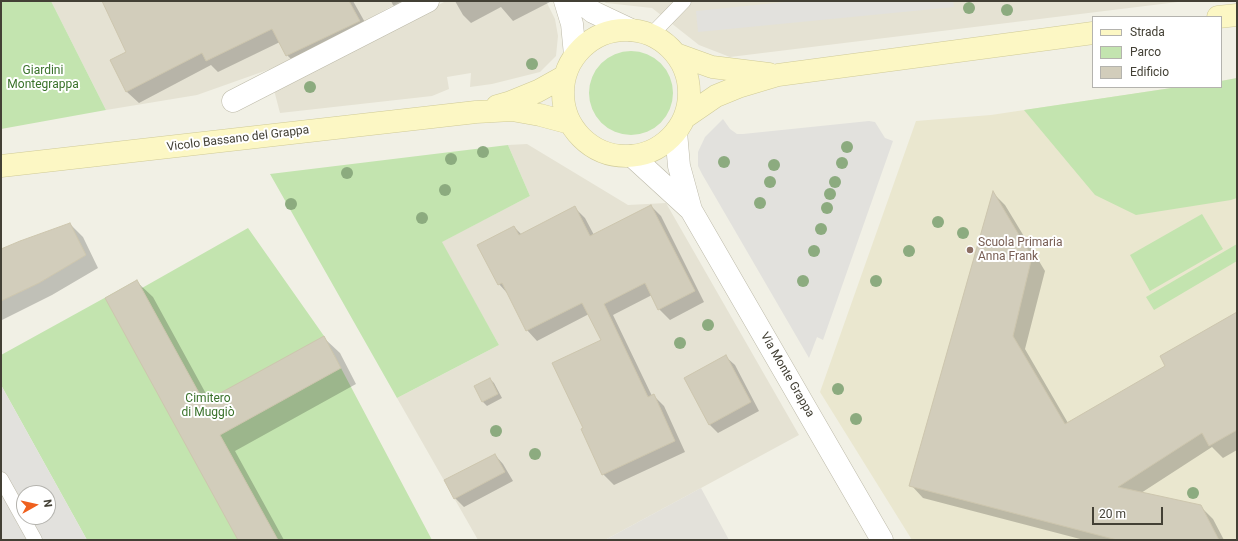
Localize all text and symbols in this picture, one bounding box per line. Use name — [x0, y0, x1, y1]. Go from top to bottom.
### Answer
legend — [1092, 16, 1222, 88]
text: Strada — [1130, 25, 1165, 39]
text: Parco — [1130, 45, 1161, 59]
park label: Giardini Montegrappa — [7, 64, 79, 92]
text: Edificio — [1130, 65, 1169, 79]
street label: Vicolo Bassano del Grappa — [166, 123, 310, 155]
place label: Scuola Primaria Anna Frank — [978, 236, 1062, 264]
marker: Scuola Primaria Anna Frank — [965, 245, 975, 255]
street label: Via Monte Grappa — [757, 330, 817, 420]
park label: Cimitero di Muggiò — [182, 392, 234, 420]
north arrow — [16, 485, 56, 525]
text: N — [40, 499, 54, 508]
scale bar — [1094, 499, 1165, 525]
text: 20 m — [1099, 507, 1126, 521]

